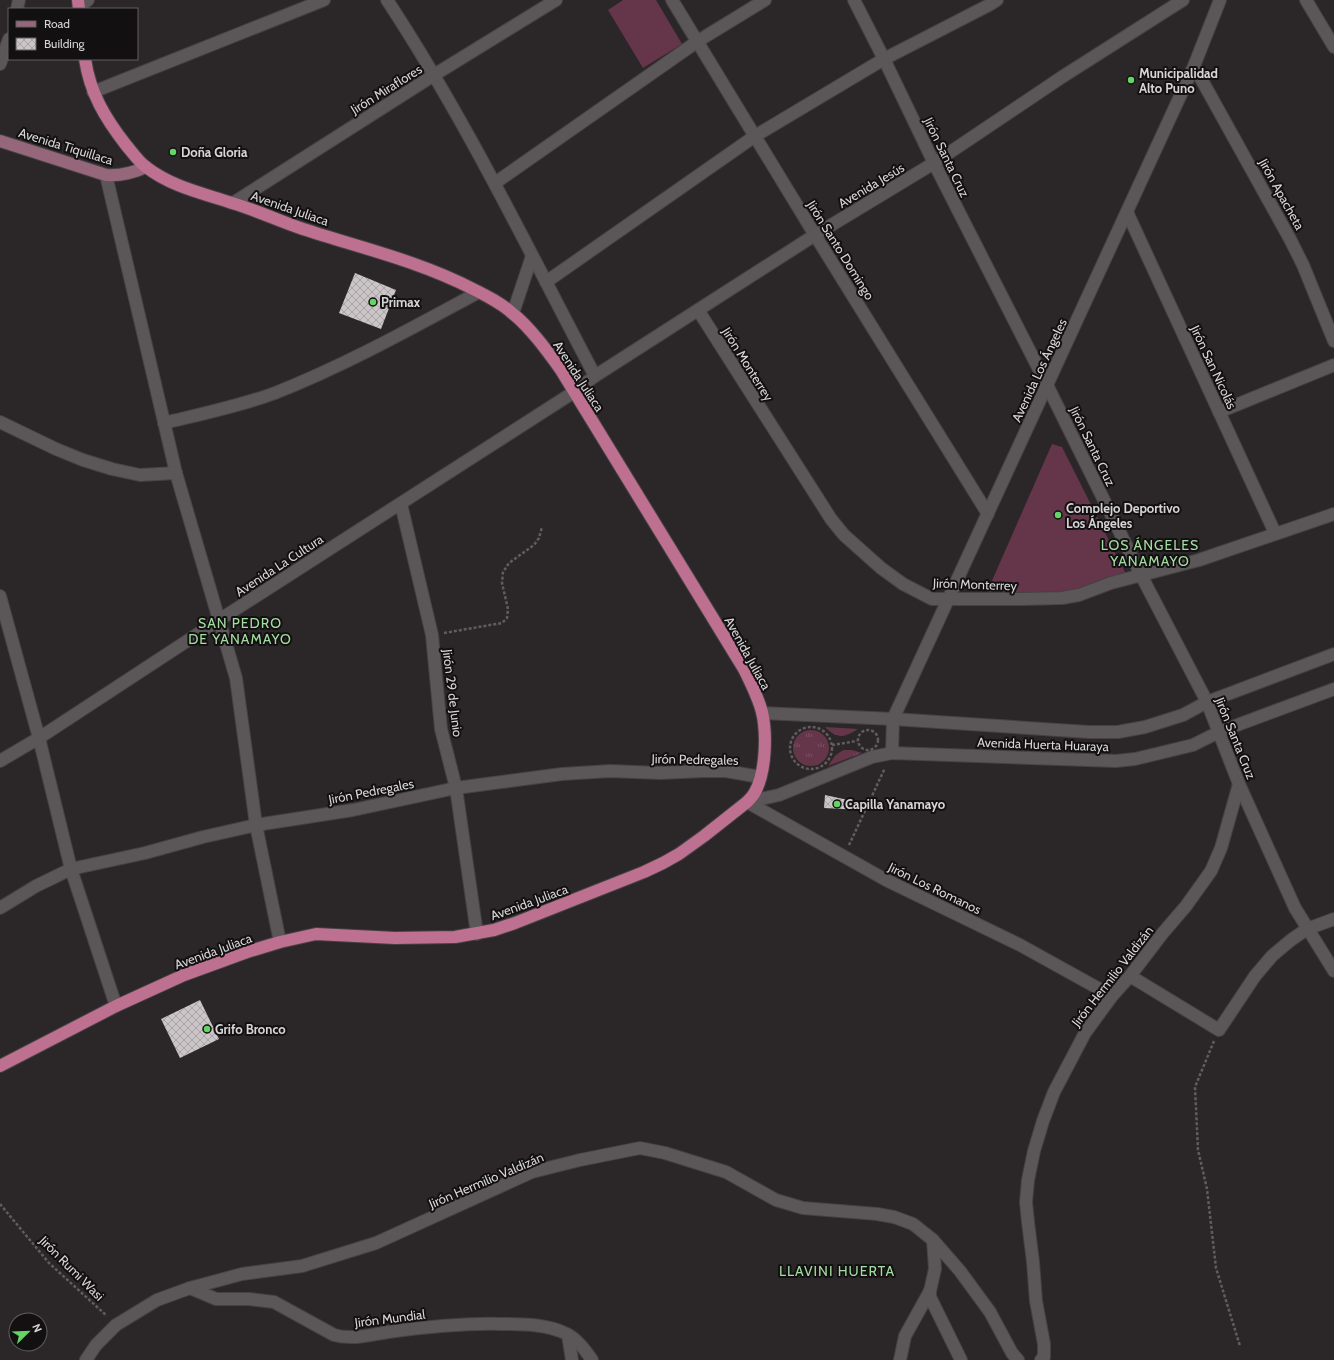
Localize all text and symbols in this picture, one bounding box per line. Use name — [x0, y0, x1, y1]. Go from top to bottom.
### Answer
legend — [8, 8, 138, 60]
text: Road — [44, 16, 70, 31]
text: Building — [44, 36, 86, 51]
street label: Jirón Miraflores — [347, 60, 425, 118]
place label: Municipalidad Alto Puno — [1139, 65, 1218, 96]
marker: Municipalidad Alto Puno — [1126, 75, 1136, 85]
street label: Jirón Santa Cruz — [920, 114, 973, 199]
street label: Avenida Tiquillaca — [17, 124, 116, 168]
place label: Doña Gloria — [181, 144, 248, 160]
marker: Doña Gloria — [168, 147, 178, 157]
street label: Jirón Apacheta — [1255, 155, 1309, 233]
street label: Avenida Jesús — [835, 159, 907, 211]
street label: Avenida Juliaca — [249, 187, 332, 229]
street label: Jirón Santo Domingo — [803, 196, 878, 303]
place label: Primax — [381, 294, 421, 310]
marker: Primax — [368, 297, 378, 307]
street label: Avenida Los Ángeles — [1007, 315, 1070, 424]
street label: Jirón San Nicolás — [1187, 322, 1241, 412]
street label: Jirón Monterrey — [718, 323, 777, 404]
street label: Avenida Juliaca — [550, 338, 608, 415]
street label: Jirón Santa Cruz — [1066, 403, 1119, 488]
place label: Complejo Deportivo Los Ángeles — [1066, 500, 1180, 531]
marker: Complejo Deportivo Los Ángeles — [1053, 510, 1063, 520]
street label: Avenida La Cultura — [232, 530, 327, 599]
district label: LOS ÁNGELES YANAMAYO — [1101, 536, 1199, 570]
street label: Jirón Monterrey — [932, 575, 1018, 593]
district label: SAN PEDRO DE YANAMAYO — [188, 614, 292, 648]
street label: Avenida Juliaca — [721, 614, 775, 693]
street label: Jirón 29 de Junio — [440, 647, 466, 738]
street label: Jirón Santa Cruz — [1212, 694, 1260, 781]
street label: Avenida Huerta Huaraya — [977, 734, 1110, 754]
street label: Jirón Pedregales — [650, 750, 739, 768]
street label: Jirón Pedregales — [326, 775, 416, 807]
place label: Capilla Yanamayo — [845, 796, 946, 812]
marker: Capilla Yanamayo — [832, 799, 842, 809]
street label: Jirón Los Romanos — [885, 858, 985, 918]
street label: Avenida Juliaca — [488, 880, 571, 923]
street label: Jirón Hermilio Valdizán — [1067, 922, 1156, 1030]
street label: Avenida Juliaca — [172, 929, 255, 972]
place label: Grifo Bronco — [215, 1021, 286, 1037]
marker: Grifo Bronco — [202, 1024, 212, 1034]
street label: Jirón Hermilio Valdizán — [425, 1149, 546, 1212]
street label: Jirón Rumi Wasi — [36, 1232, 108, 1304]
district label: LLAVINI HUERTA — [779, 1262, 895, 1280]
street label: Jirón Mundial — [353, 1306, 426, 1330]
north arrow — [8, 1312, 48, 1352]
text: N — [29, 1322, 45, 1334]

